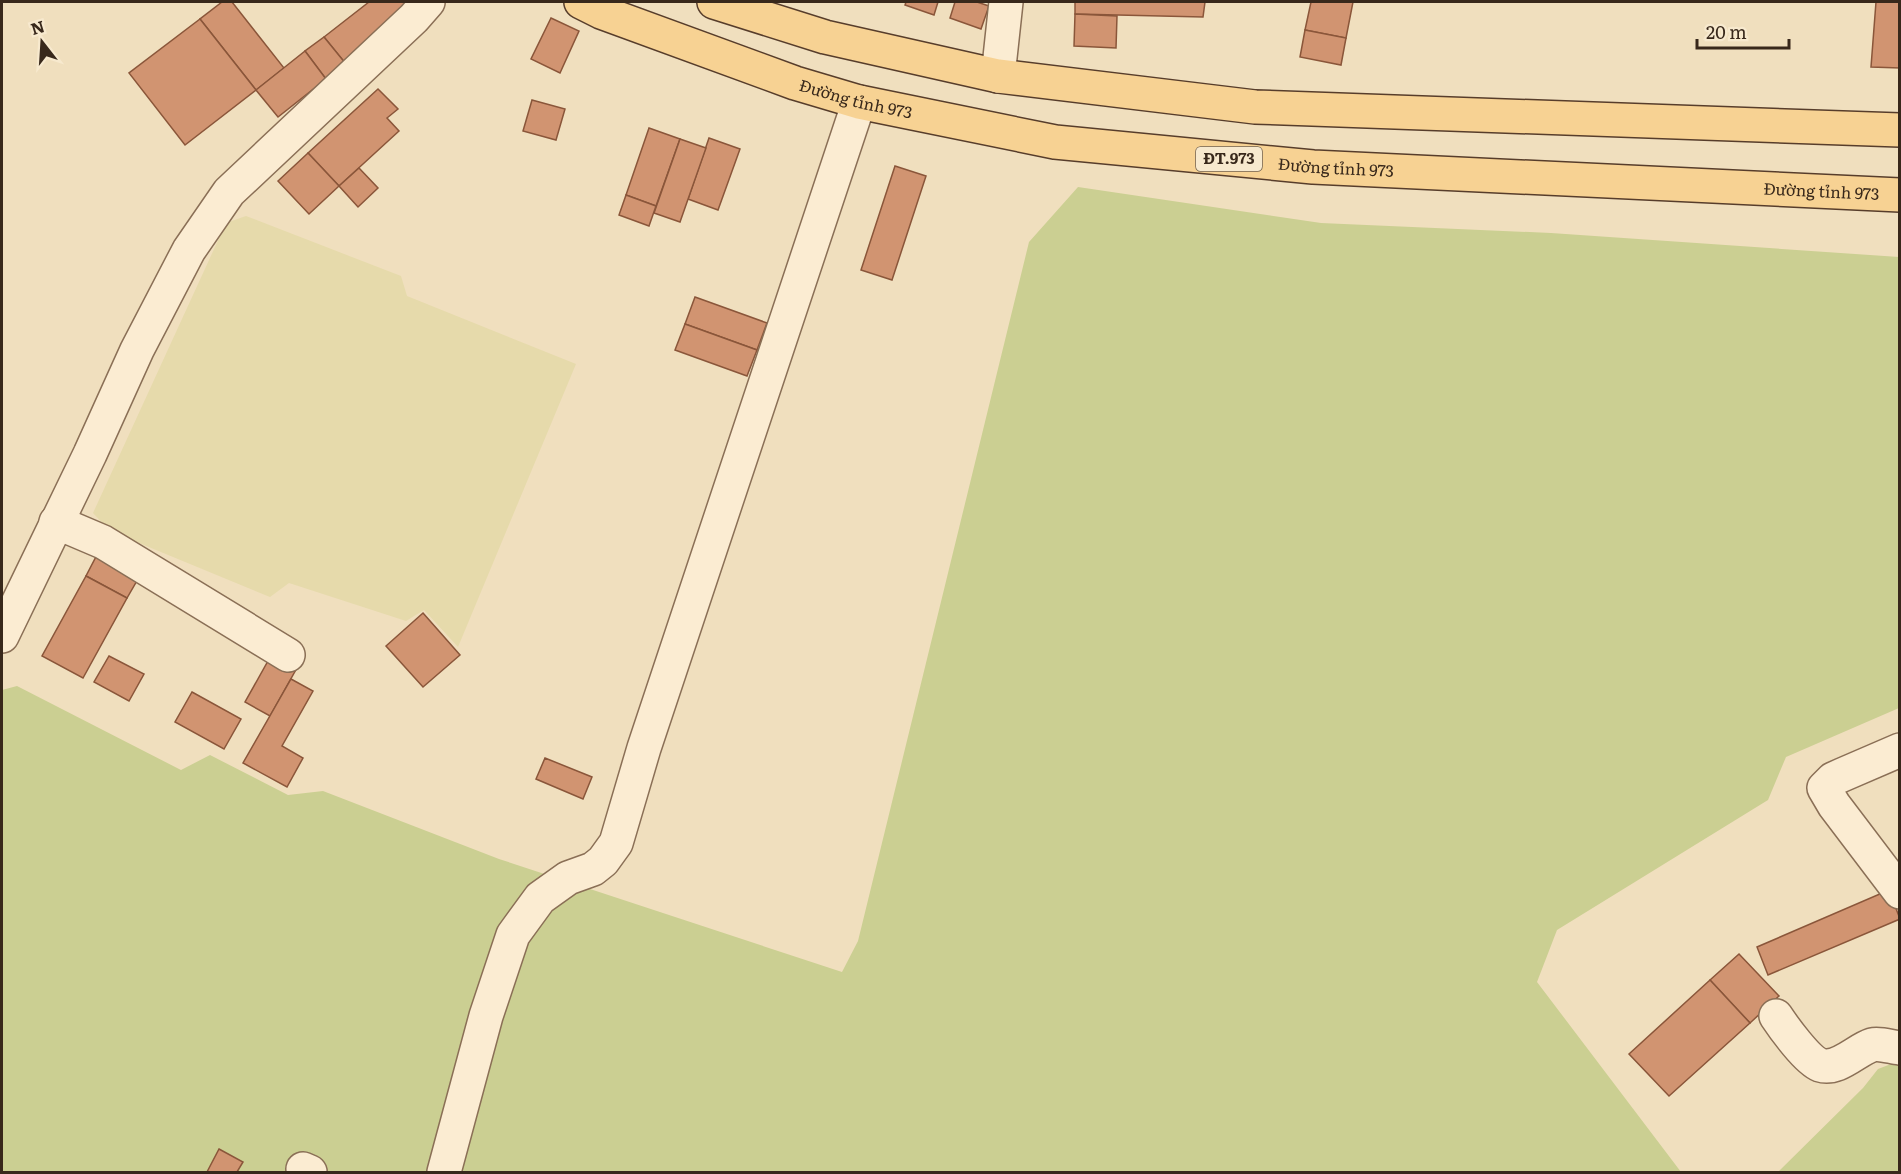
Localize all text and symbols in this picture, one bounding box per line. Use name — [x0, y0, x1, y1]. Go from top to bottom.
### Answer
north arrow — [12, 12, 72, 72]
scale bar — [1697, 12, 1788, 50]
text: N — [27, 13, 47, 40]
text: 20 m — [1706, 18, 1747, 45]
street label: Đường tỉnh 973 — [797, 72, 915, 124]
road number: ĐT.973 — [1196, 147, 1262, 171]
street label: Đường tỉnh 973 — [1277, 151, 1395, 182]
street label: Đường tỉnh 973 — [1763, 176, 1880, 205]

